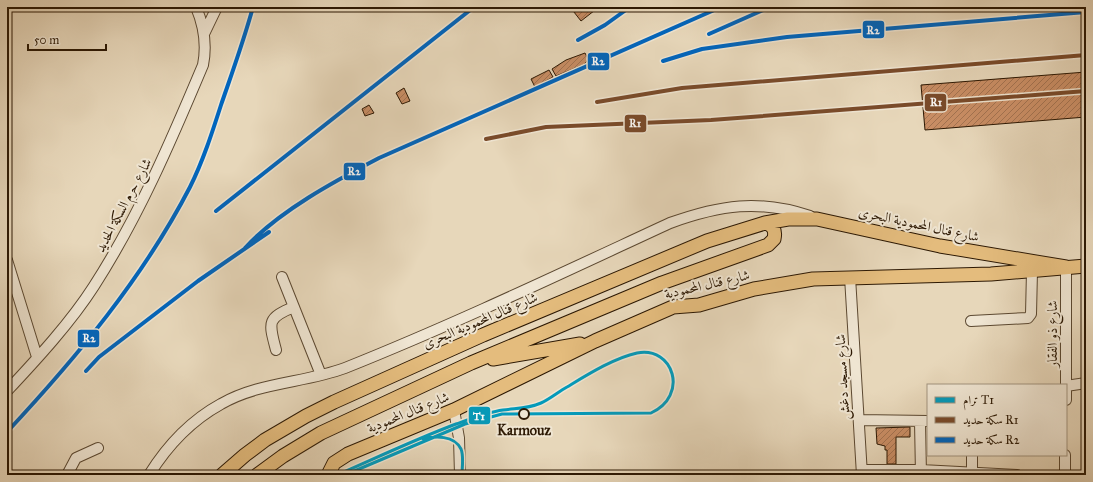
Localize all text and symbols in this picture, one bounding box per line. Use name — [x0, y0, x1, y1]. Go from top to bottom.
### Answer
line badge: R2 — [862, 20, 885, 39]
text: R2 — [866, 24, 880, 37]
scale bar — [28, 26, 106, 52]
text: 50 m — [34, 33, 59, 47]
line badge: R2 — [587, 52, 610, 71]
text: R2 — [591, 55, 605, 68]
line badge: R1 — [924, 93, 947, 112]
text: R1 — [930, 96, 943, 109]
line badge: R1 — [624, 114, 647, 133]
text: R1 — [629, 117, 642, 130]
street label: شارع حرم السكة الحديد — [91, 155, 159, 257]
line badge: R2 — [343, 162, 366, 181]
text: R2 — [347, 165, 361, 178]
street label: شارع قنال المحمودية البحرى — [856, 203, 981, 249]
street label: شارع قنال المحمودية — [663, 266, 752, 305]
street label: شارع قنال المحمودية البحرى — [420, 289, 541, 355]
street label: شارع ذو الفقار — [1044, 300, 1064, 370]
line badge: R2 — [77, 329, 100, 348]
text: R2 — [82, 332, 96, 345]
street label: شارع مسجد دغش — [832, 333, 856, 420]
legend — [927, 384, 1067, 456]
street label: شارع قنال المحمودية — [365, 388, 453, 439]
text: ترام T1 — [963, 393, 994, 411]
line badge: T1 — [468, 406, 491, 425]
marker: Karmouz — [518, 408, 530, 420]
text: T1 — [472, 410, 486, 423]
text: سكة حديد R1 — [963, 413, 1019, 427]
place label: Karmouz — [497, 422, 551, 439]
text: سكة حديد R2 — [963, 433, 1020, 447]

